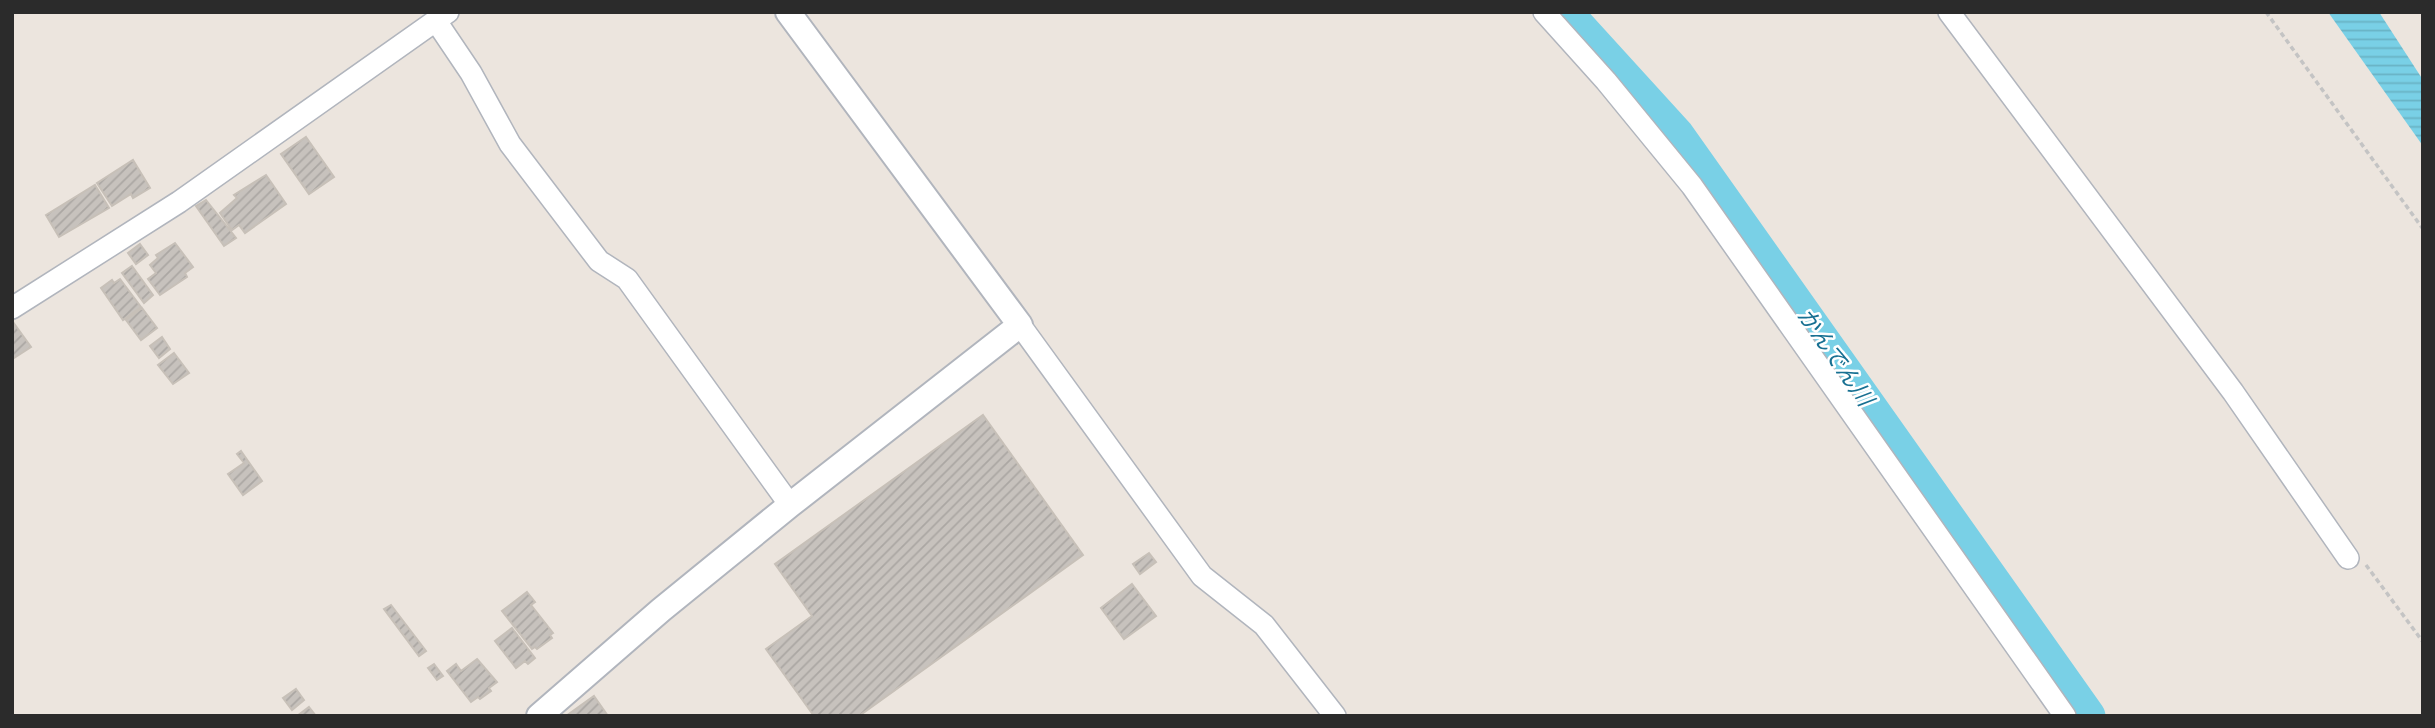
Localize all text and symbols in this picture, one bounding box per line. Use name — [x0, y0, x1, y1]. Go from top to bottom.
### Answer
water label: かんでん川 — [1790, 301, 1882, 415]

